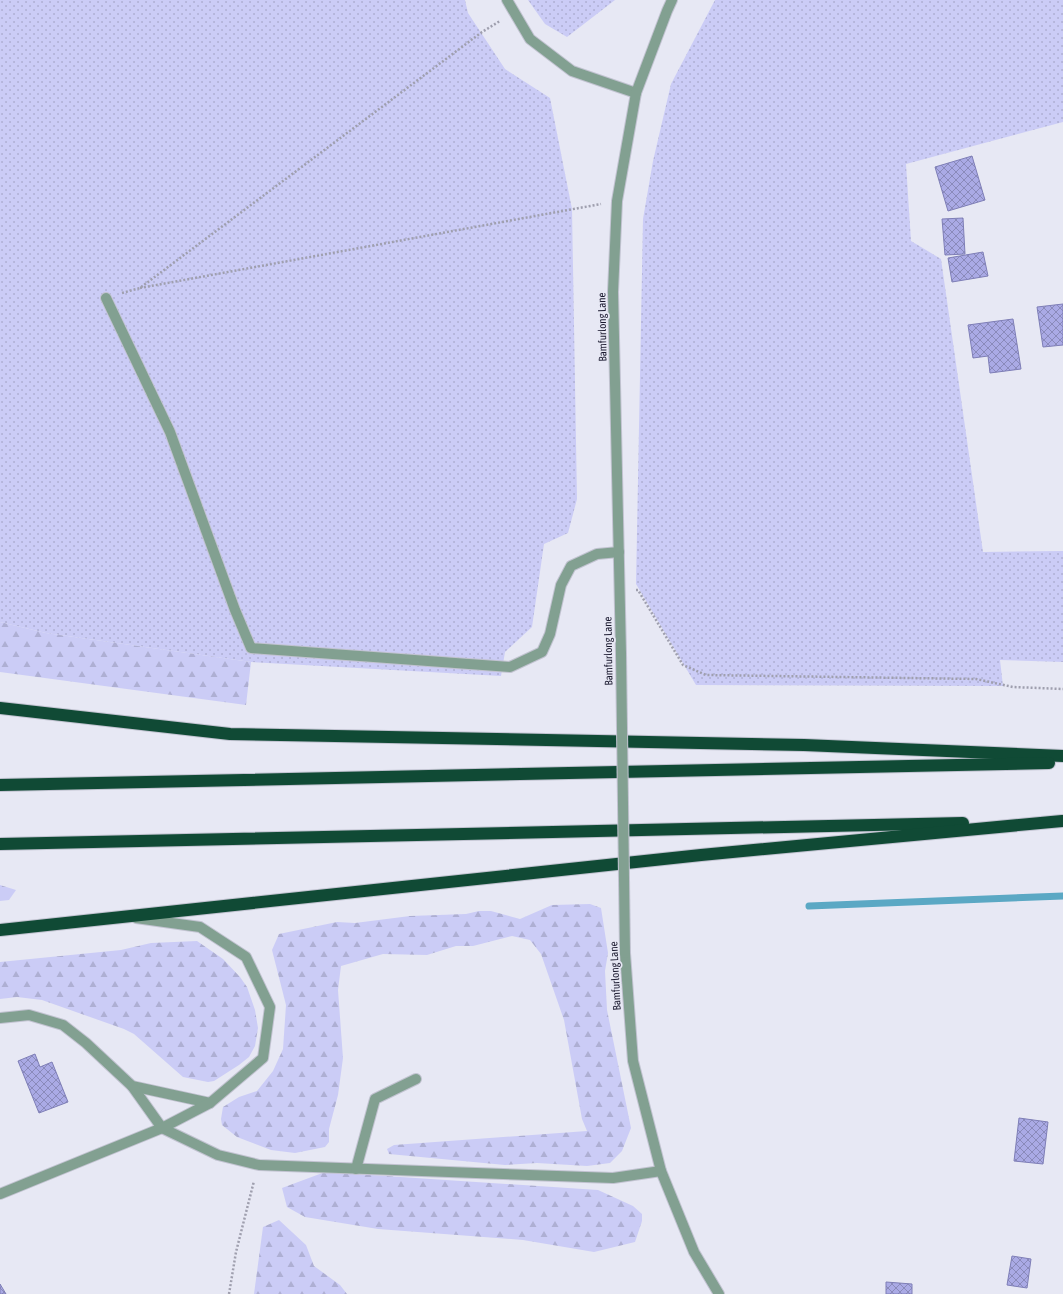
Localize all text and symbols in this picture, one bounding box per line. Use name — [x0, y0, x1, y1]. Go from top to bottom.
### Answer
street label: Bamfurlong Lane — [595, 292, 609, 362]
street label: Bamfurlong Lane — [601, 616, 615, 686]
street label: Bamfurlong Lane — [607, 941, 623, 1011]

